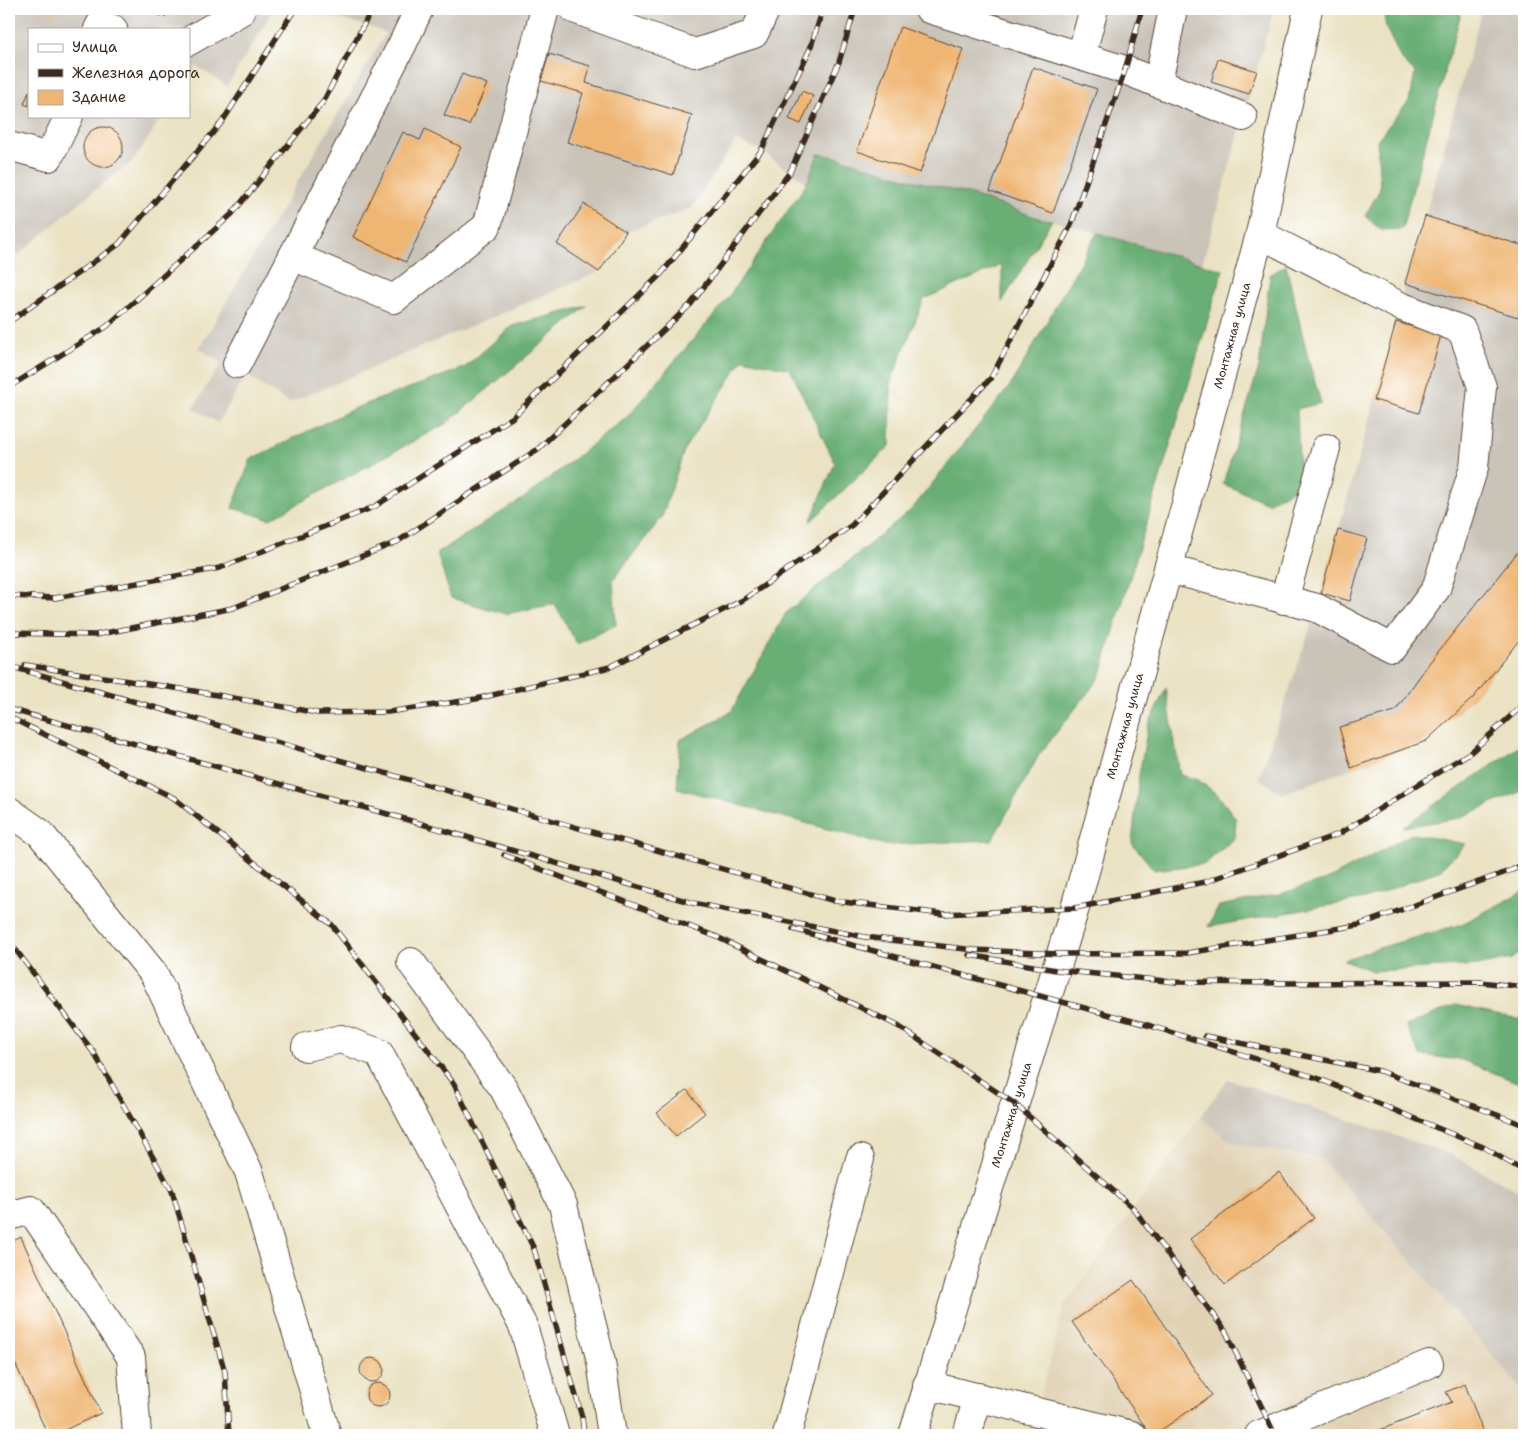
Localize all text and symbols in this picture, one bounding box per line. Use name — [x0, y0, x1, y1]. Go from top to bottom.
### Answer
legend — [28, 28, 190, 118]
text: Улица — [72, 37, 118, 57]
text: Железная дорога — [72, 63, 200, 83]
text: Здание — [72, 87, 126, 107]
street label: Монтажная улица — [1210, 280, 1255, 391]
street label: Монтажная улица — [1103, 671, 1147, 781]
street label: Монтажная улица — [988, 1059, 1035, 1170]

